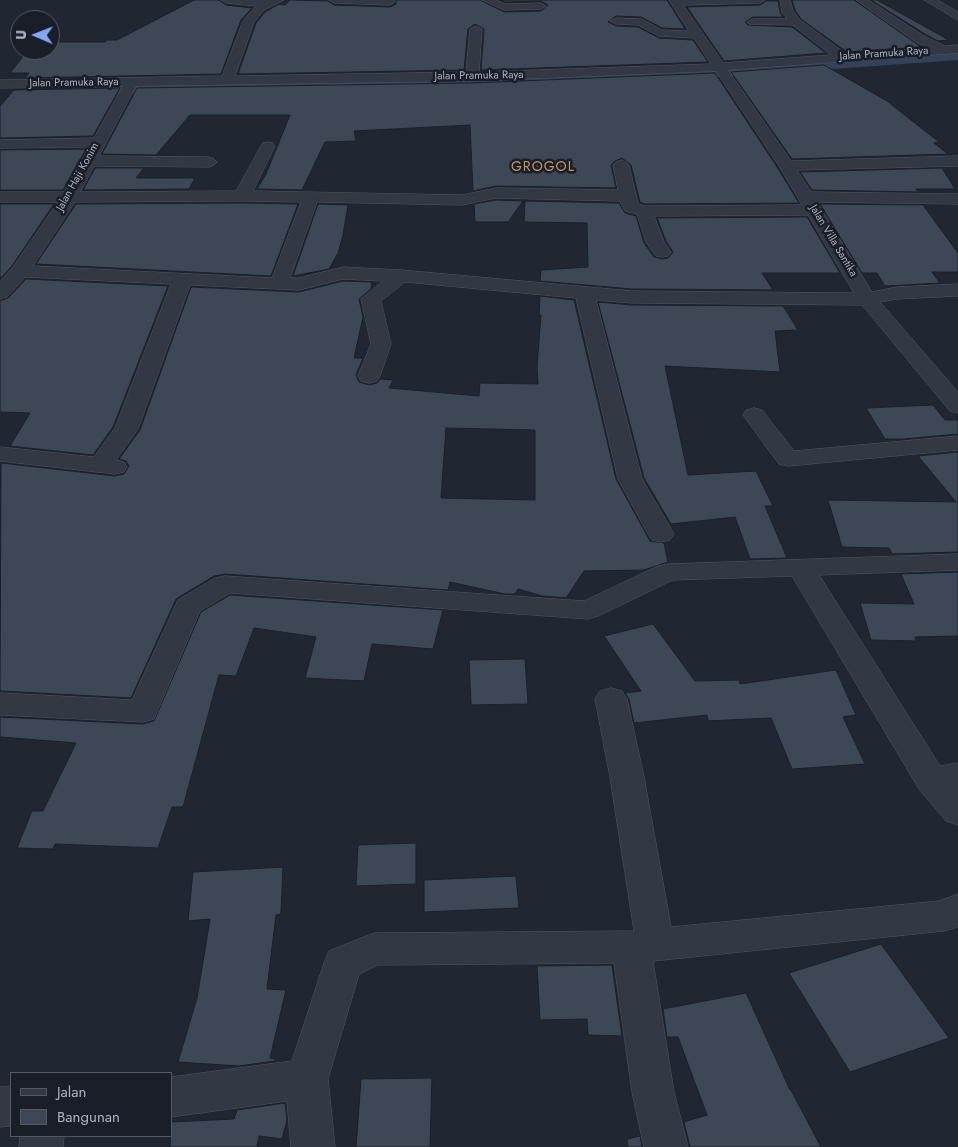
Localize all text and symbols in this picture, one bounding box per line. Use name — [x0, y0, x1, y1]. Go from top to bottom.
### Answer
north arrow — [10, 10, 60, 60]
text: U — [11, 30, 31, 40]
street label: Jalan Pramuka Raya — [839, 44, 929, 64]
street label: Jalan Pramuka Raya — [434, 69, 524, 83]
street label: Jalan Pramuka Raya — [29, 76, 119, 90]
street label: Jalan Haji Konim — [54, 141, 102, 213]
district label: GROGOL — [510, 160, 576, 176]
street label: Jalan Villa Santika — [806, 203, 860, 279]
legend — [10, 1072, 172, 1137]
text: Jalan — [57, 1081, 86, 1103]
text: Bangunan — [57, 1106, 120, 1128]

